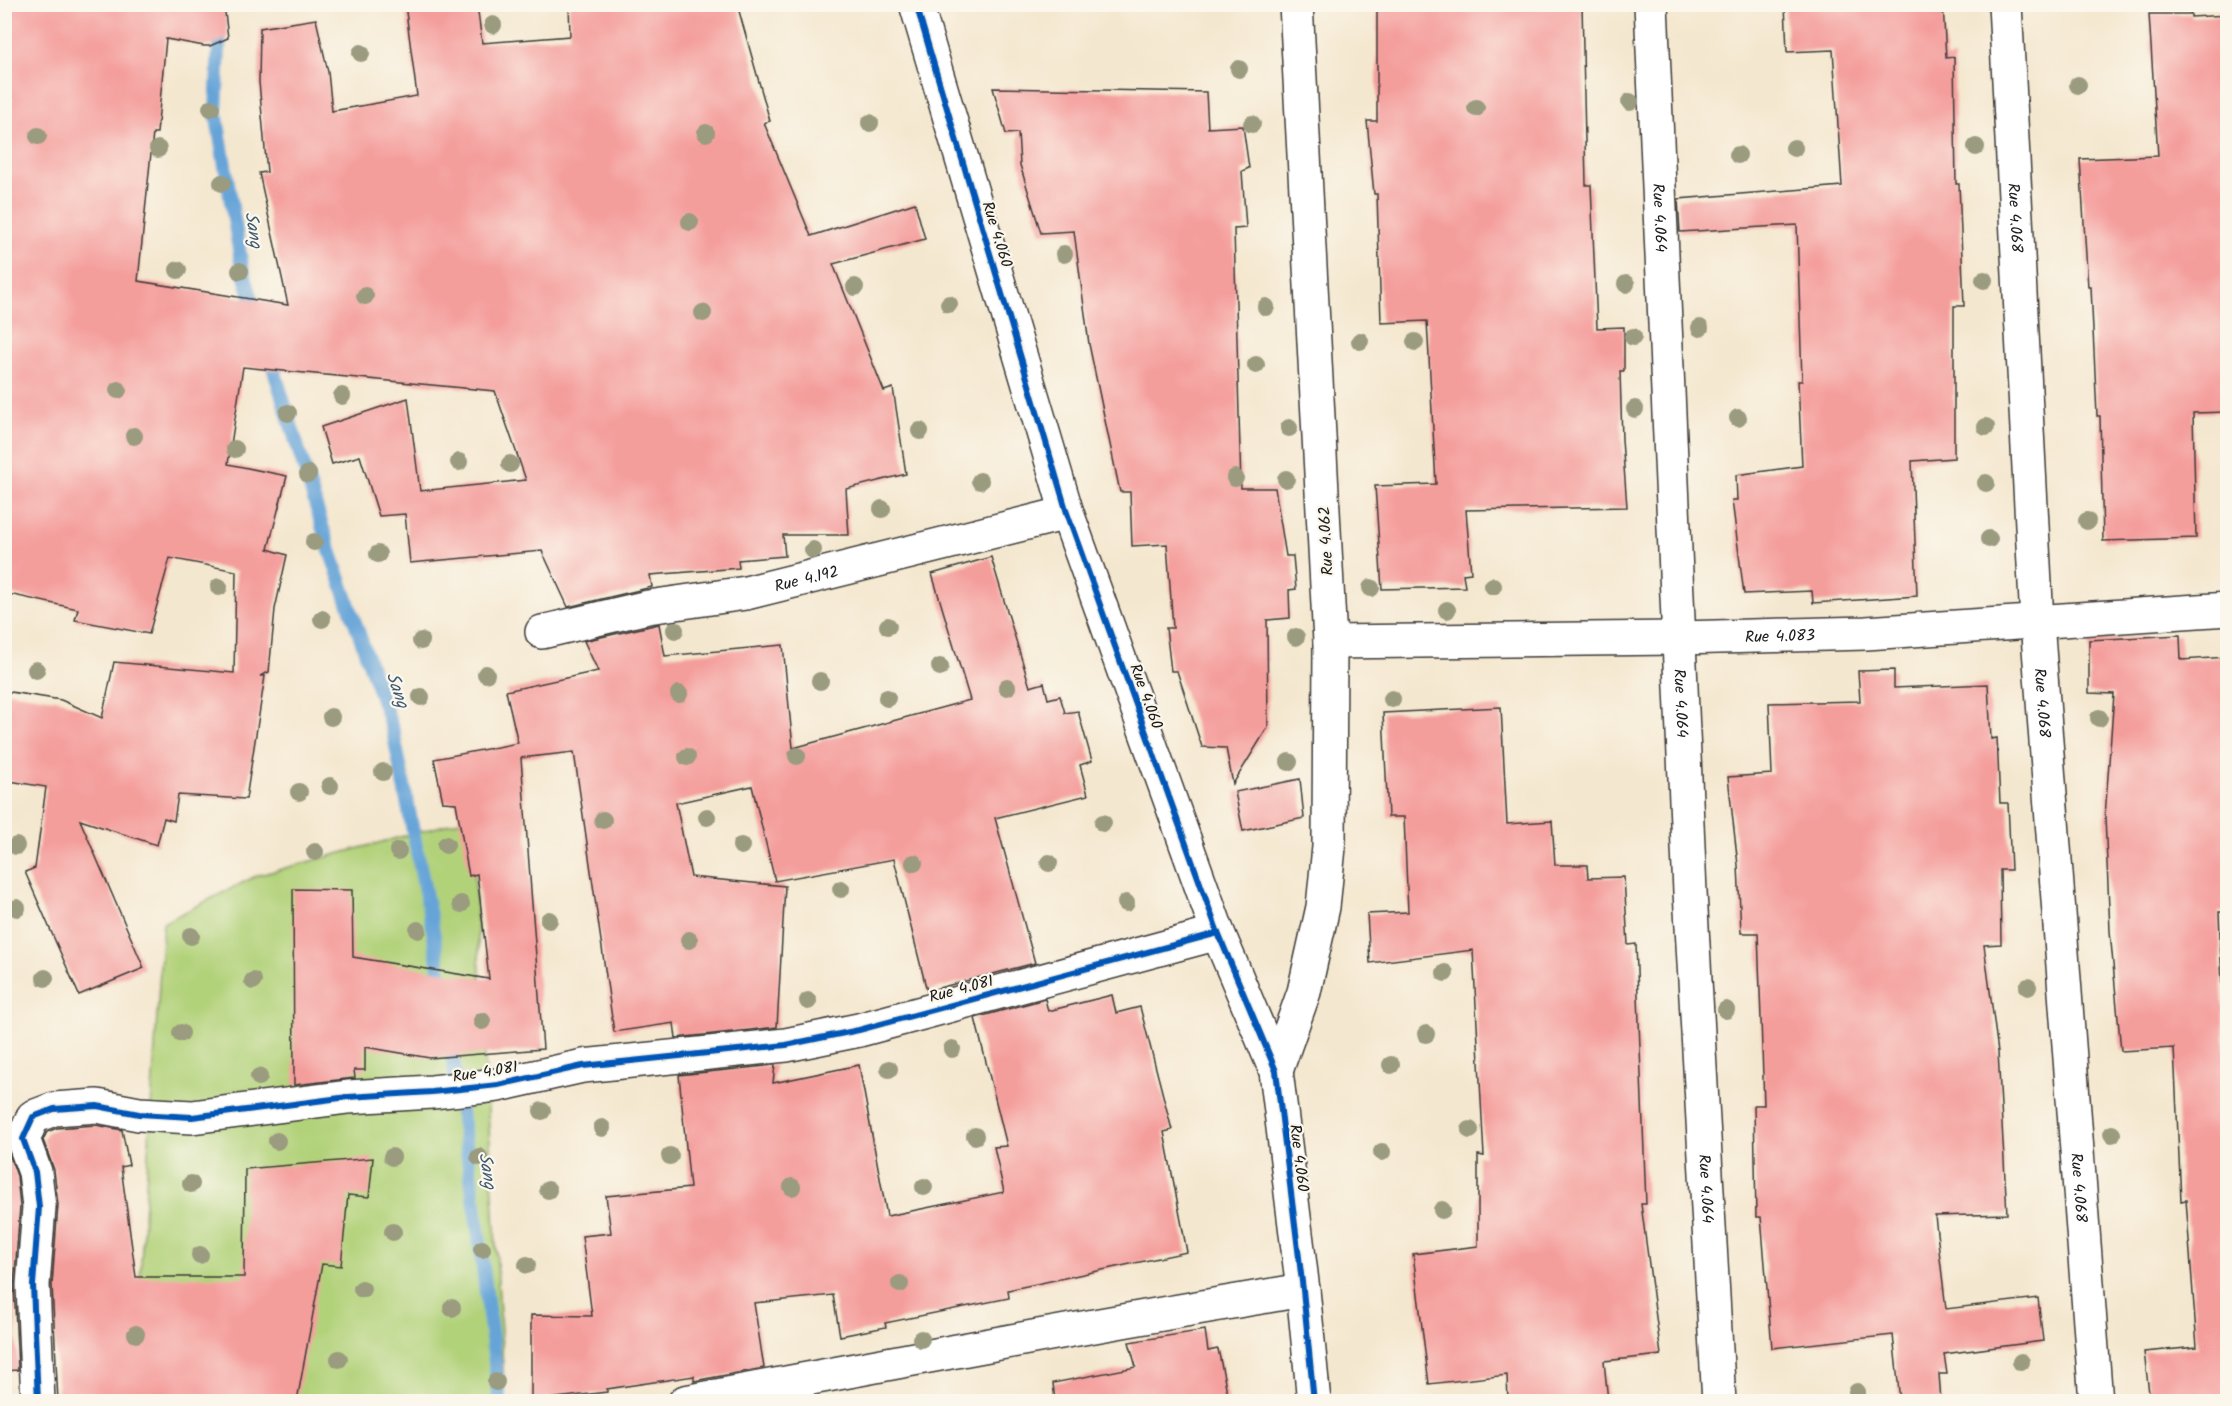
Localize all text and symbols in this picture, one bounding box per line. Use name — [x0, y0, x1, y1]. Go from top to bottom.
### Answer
street label: Rue 4.068 — [2000, 182, 2029, 254]
street label: Rue 4.064 — [1645, 183, 1673, 253]
street label: Rue 4.060 — [975, 198, 1018, 271]
water label: Sang — [235, 210, 270, 252]
street label: Rue 4.062 — [1312, 506, 1341, 576]
street label: Rue 4.192 — [772, 559, 841, 599]
street label: Rue 4.083 — [1745, 623, 1815, 650]
street label: Rue 4.060 — [1122, 660, 1169, 733]
street label: Rue 4.068 — [2027, 667, 2057, 739]
street label: Rue 4.064 — [1666, 668, 1694, 739]
water label: Sang — [377, 669, 417, 714]
street label: Rue 4.081 — [926, 969, 996, 1010]
street label: Rue 4.081 — [451, 1055, 520, 1090]
street label: Rue 4.060 — [1282, 1123, 1315, 1194]
water label: Sang — [469, 1151, 504, 1193]
street label: Rue 4.068 — [2063, 1152, 2093, 1224]
street label: Rue 4.064 — [1691, 1154, 1720, 1224]

